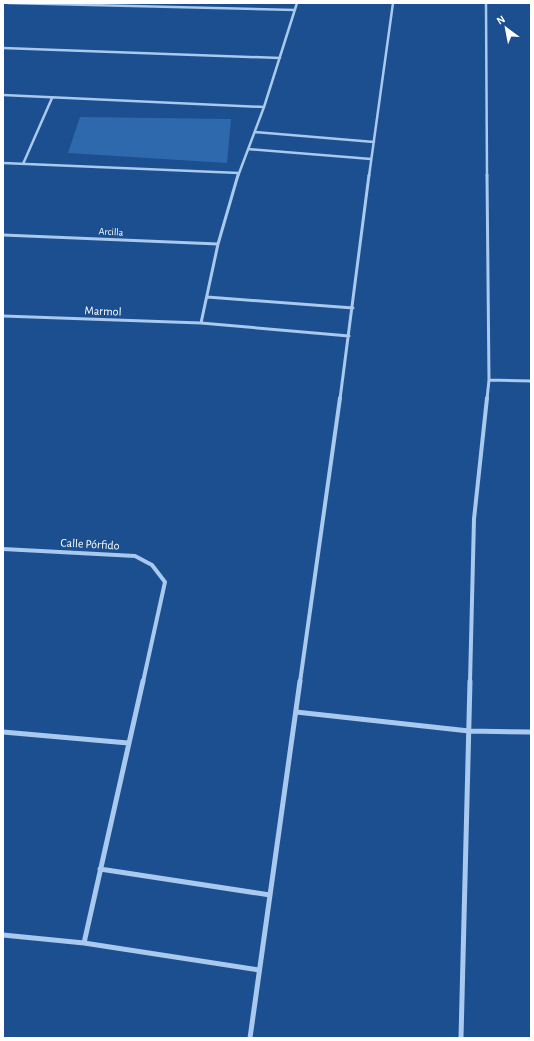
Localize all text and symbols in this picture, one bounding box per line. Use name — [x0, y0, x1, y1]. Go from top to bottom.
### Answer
north arrow — [486, 8, 526, 48]
text: N — [495, 13, 507, 27]
street label: Arcilla — [98, 226, 124, 238]
street label: Marmol — [84, 304, 122, 318]
street label: Calle Pórfido — [60, 536, 120, 552]

